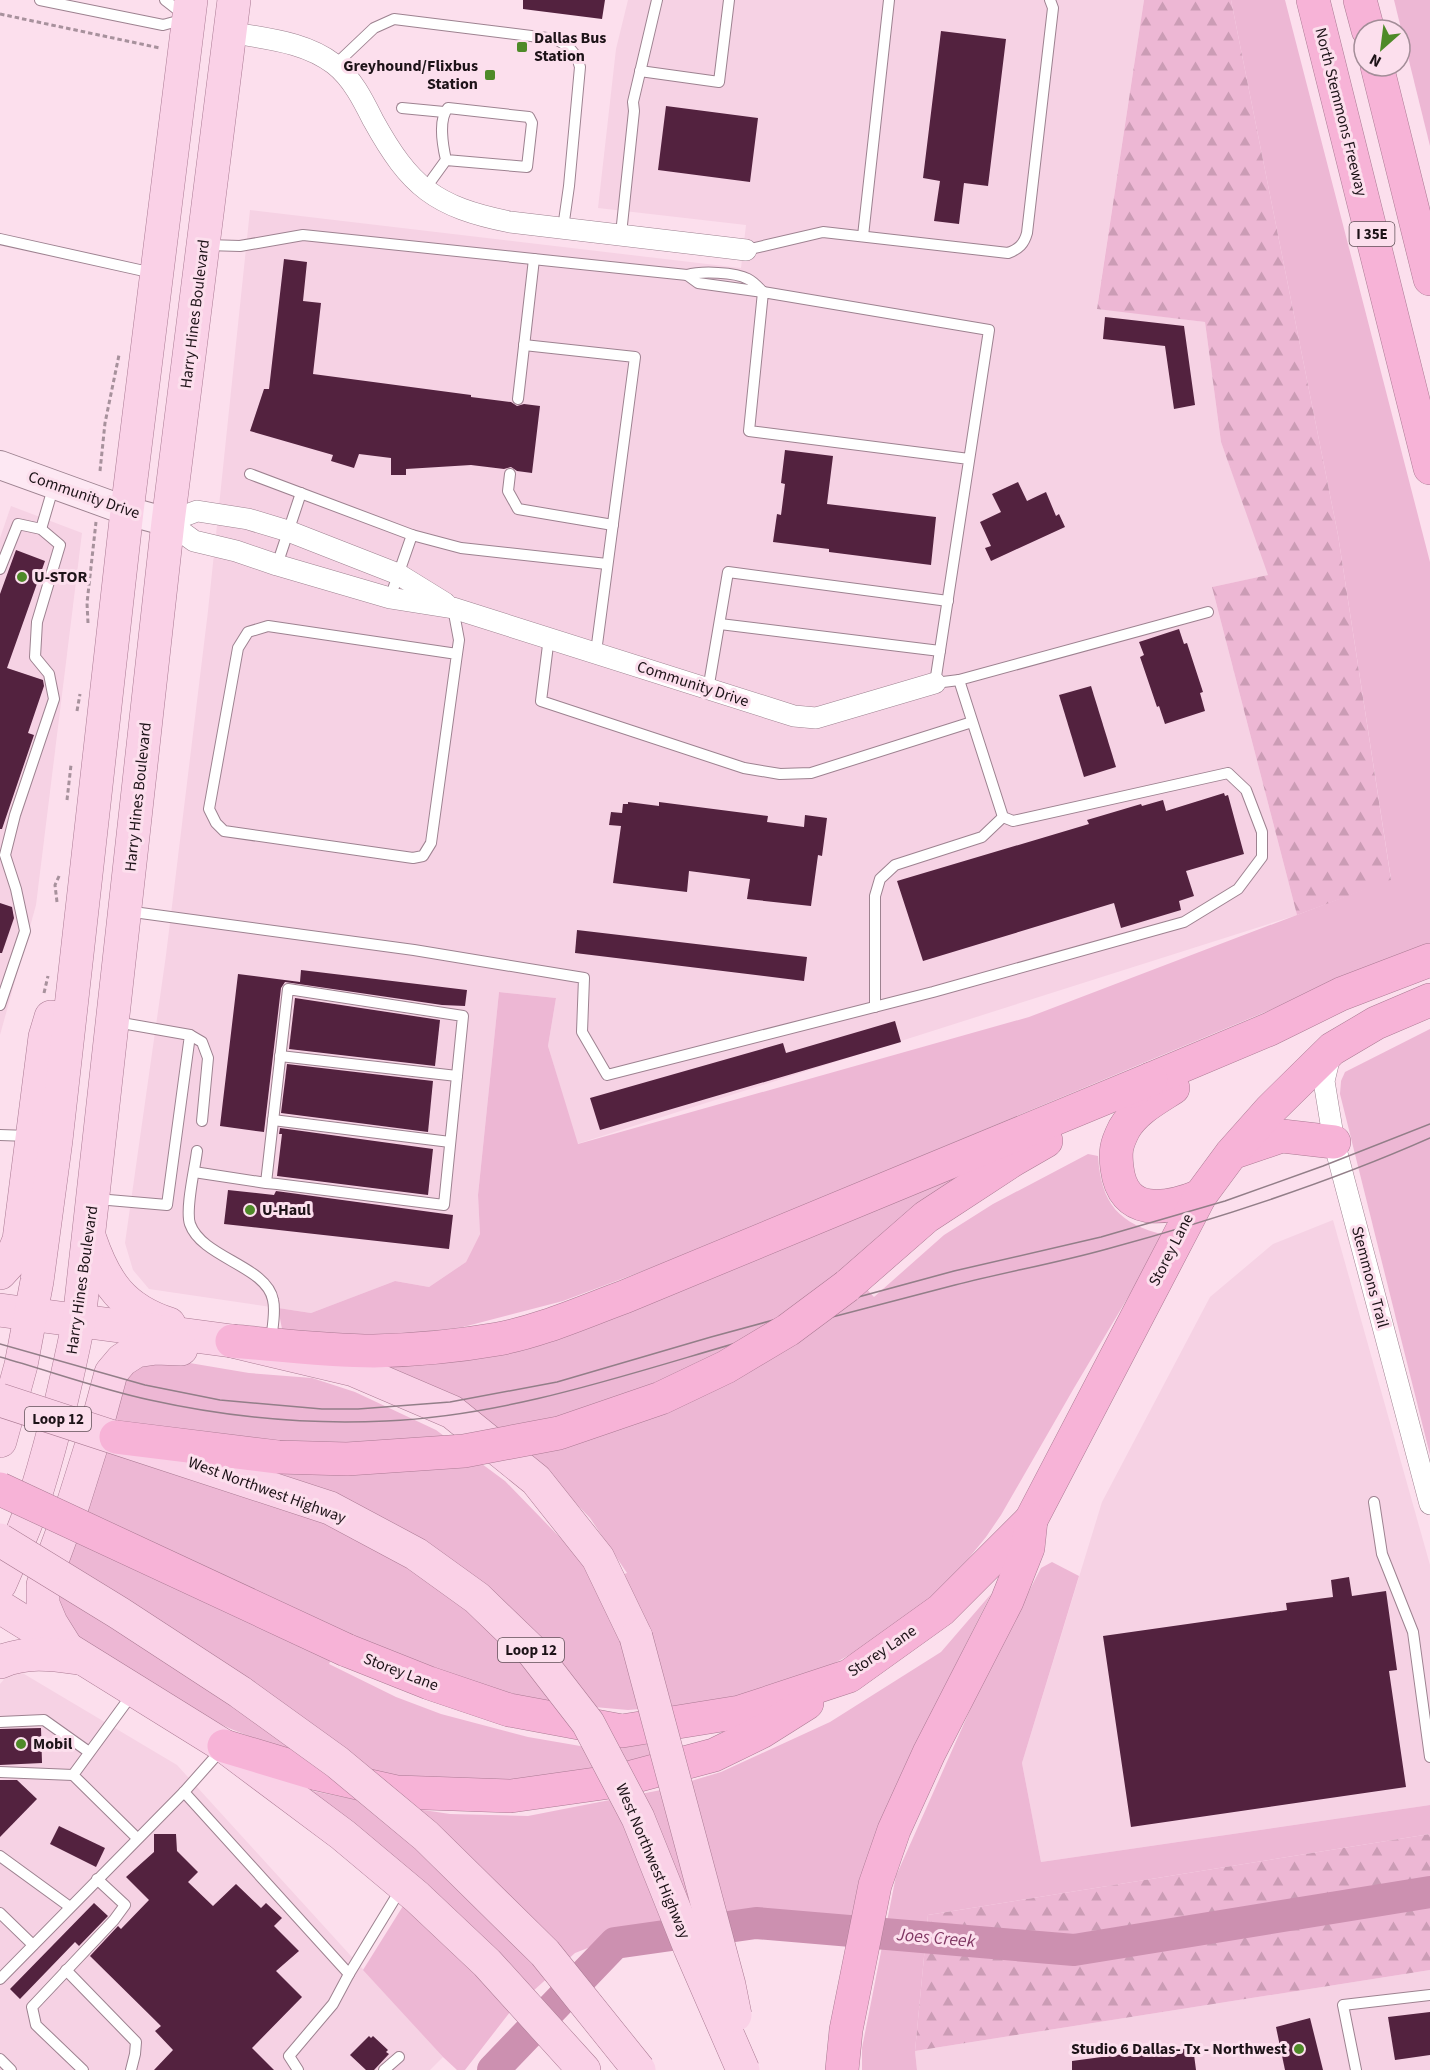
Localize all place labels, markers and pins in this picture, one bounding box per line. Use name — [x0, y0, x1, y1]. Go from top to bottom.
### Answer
place label: Dallas Bus Station — [534, 27, 606, 67]
marker: Dallas Bus Station — [515, 40, 529, 54]
place label: Greyhound/Flixbus Station — [343, 55, 478, 95]
marker: Greyhound/Flixbus Station — [483, 68, 497, 82]
place label: U-STOR — [34, 566, 87, 588]
marker: U-STOR — [15, 570, 29, 584]
place label: U-Haul — [262, 1199, 311, 1221]
marker: U-Haul — [243, 1203, 257, 1217]
place label: Mobil — [33, 1733, 73, 1755]
marker: Mobil — [14, 1737, 28, 1751]
place label: Studio 6 Dallas- Tx - Northwest — [1071, 2038, 1287, 2060]
marker: Studio 6 Dallas- Tx - Northwest — [1292, 2042, 1306, 2056]

